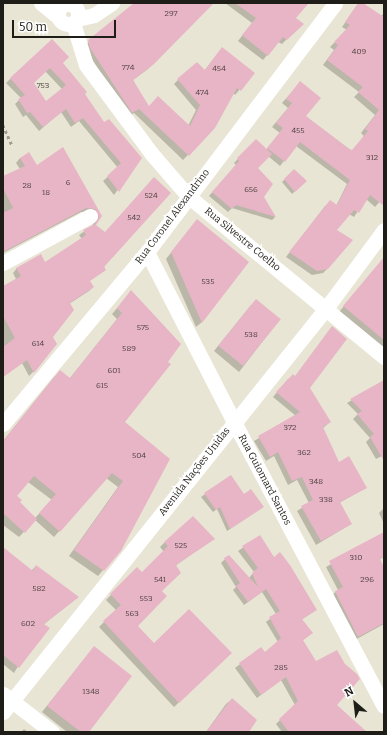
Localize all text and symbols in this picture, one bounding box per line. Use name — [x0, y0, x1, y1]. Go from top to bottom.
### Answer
house number: 297 — [165, 9, 177, 19]
scale bar — [14, 12, 118, 38]
text: 50 m — [19, 20, 47, 34]
house number: 409 — [352, 47, 366, 57]
house number: 774 — [122, 63, 134, 73]
house number: 454 — [212, 64, 226, 74]
house number: 753 — [37, 81, 49, 91]
house number: 474 — [195, 88, 209, 98]
house number: 455 — [291, 126, 305, 136]
house number: 312 — [366, 153, 378, 163]
street label: Rua Coronel Alexandrino — [133, 167, 213, 267]
house number: 6 — [66, 178, 70, 188]
house number: 28 — [22, 181, 32, 191]
house number: 656 — [244, 185, 258, 195]
house number: 18 — [42, 188, 50, 198]
house number: 524 — [144, 191, 158, 201]
street label: Rua Silvestre Coelho — [202, 206, 282, 274]
house number: 542 — [127, 213, 141, 223]
house number: 535 — [202, 277, 214, 287]
house number: 575 — [137, 323, 149, 333]
house number: 538 — [244, 330, 258, 340]
house number: 614 — [32, 339, 44, 349]
house number: 589 — [122, 344, 136, 354]
house number: 601 — [107, 366, 121, 376]
house number: 615 — [96, 381, 108, 391]
house number: 372 — [284, 423, 296, 433]
street label: Avenida Nações Unidas — [157, 425, 233, 519]
street label: Rua Guiomard Santos — [235, 433, 293, 527]
house number: 362 — [297, 448, 311, 458]
house number: 504 — [132, 451, 146, 461]
house number: 348 — [309, 477, 323, 487]
house number: 338 — [319, 495, 333, 505]
house number: 525 — [175, 541, 187, 551]
house number: 310 — [350, 553, 362, 563]
house number: 541 — [154, 575, 166, 585]
house number: 296 — [360, 575, 374, 585]
house number: 582 — [32, 584, 46, 594]
house number: 553 — [140, 594, 152, 604]
house number: 563 — [125, 609, 139, 619]
house number: 602 — [21, 619, 35, 629]
house number: 285 — [274, 663, 288, 673]
north arrow — [335, 683, 375, 723]
text: N — [342, 684, 356, 700]
house number: 1348 — [82, 687, 100, 697]

